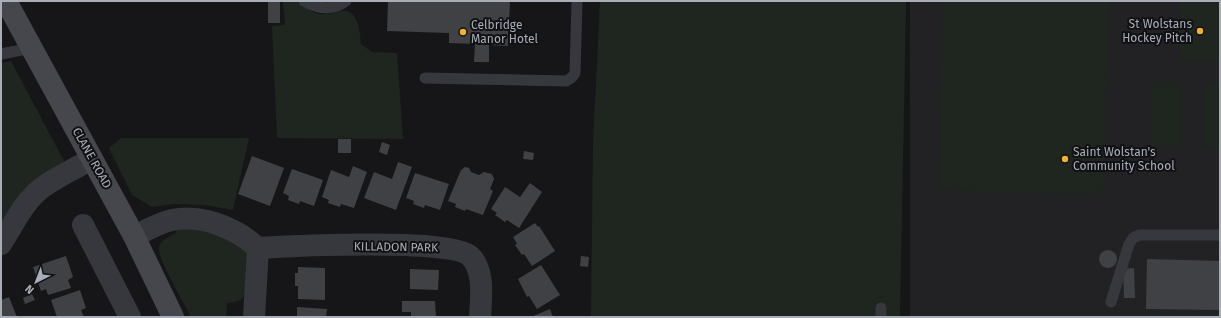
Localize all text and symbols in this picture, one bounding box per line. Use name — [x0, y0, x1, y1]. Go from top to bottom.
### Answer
place label: St Wolstans Hockey Pitch — [1122, 17, 1192, 45]
place label: Celbridge Manor Hotel — [471, 18, 539, 46]
marker: St Wolstans Hockey Pitch — [1195, 26, 1205, 36]
marker: Celbridge Manor Hotel — [458, 27, 468, 37]
street label: CLANE ROAD — [70, 125, 115, 191]
place label: Saint Wolstan's Community School — [1073, 145, 1175, 173]
marker: Saint Wolstan's Community School — [1060, 154, 1070, 164]
street label: KILLADON PARK — [354, 239, 439, 255]
north arrow — [16, 262, 56, 302]
text: N — [23, 282, 37, 296]

